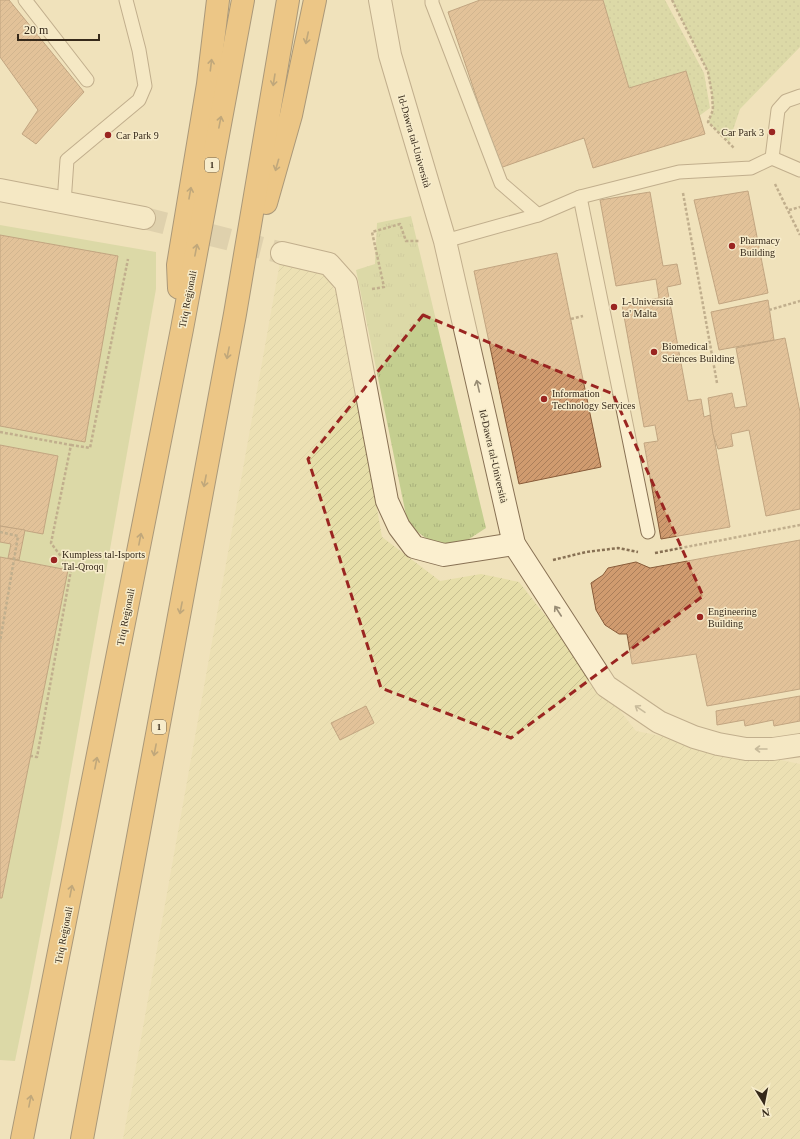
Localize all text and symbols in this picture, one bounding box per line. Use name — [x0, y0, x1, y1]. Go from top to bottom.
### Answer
scale bar — [18, 16, 99, 42]
text: 20 m — [24, 23, 49, 37]
one-way arrow — [302, 31, 310, 44]
one-way arrow — [207, 59, 215, 72]
one-way arrow — [270, 73, 278, 86]
street label: Id-Dawra tal-Università — [396, 94, 433, 189]
one-way arrow — [216, 116, 224, 129]
place label: Car Park 3 — [721, 127, 764, 138]
marker: Car Park 3 — [767, 127, 777, 137]
marker: Car Park 9 — [103, 130, 113, 140]
place label: Car Park 9 — [116, 130, 159, 141]
road number: 1 — [205, 158, 219, 172]
one-way arrow — [273, 158, 280, 171]
one-way arrow — [186, 187, 194, 200]
place label: Pharmacy Building — [740, 235, 780, 258]
marker: Pharmacy Building — [727, 241, 737, 251]
one-way arrow — [193, 244, 201, 257]
street label: Triq Reġjonali — [177, 269, 198, 329]
place label: L-Università ta' Malta — [622, 296, 674, 319]
marker: L-Università ta' Malta — [609, 302, 619, 312]
place label: Biomedical Sciences Building — [662, 341, 735, 364]
one-way arrow — [224, 346, 232, 359]
marker: Biomedical Sciences Building — [649, 347, 659, 357]
one-way arrow — [473, 380, 481, 393]
place label: Information Technology Services — [552, 388, 636, 411]
marker: Information Technology Services — [539, 394, 549, 404]
street label: Id-Dawra tal-Università — [477, 408, 510, 505]
one-way arrow — [200, 474, 208, 487]
one-way arrow — [137, 533, 145, 546]
place label: Kumpless tal-Isports Tal-Qroqq — [62, 549, 145, 572]
marker: Kumpless tal-Isports Tal-Qroqq — [49, 555, 59, 565]
street label: Triq Reġjonali — [115, 587, 136, 647]
one-way arrow — [177, 601, 185, 614]
one-way arrow — [554, 606, 562, 617]
place label: Engineering Building — [708, 606, 757, 629]
marker: Engineering Building — [695, 612, 705, 622]
one-way arrow — [635, 705, 646, 713]
road number: 1 — [152, 720, 166, 734]
one-way arrow — [150, 743, 158, 756]
one-way arrow — [755, 745, 768, 753]
one-way arrow — [93, 757, 101, 770]
one-way arrow — [68, 885, 76, 898]
street label: Triq Reġjonali — [53, 905, 74, 965]
north arrow — [744, 1083, 784, 1123]
one-way arrow — [26, 1095, 34, 1108]
text: N — [761, 1106, 771, 1119]

